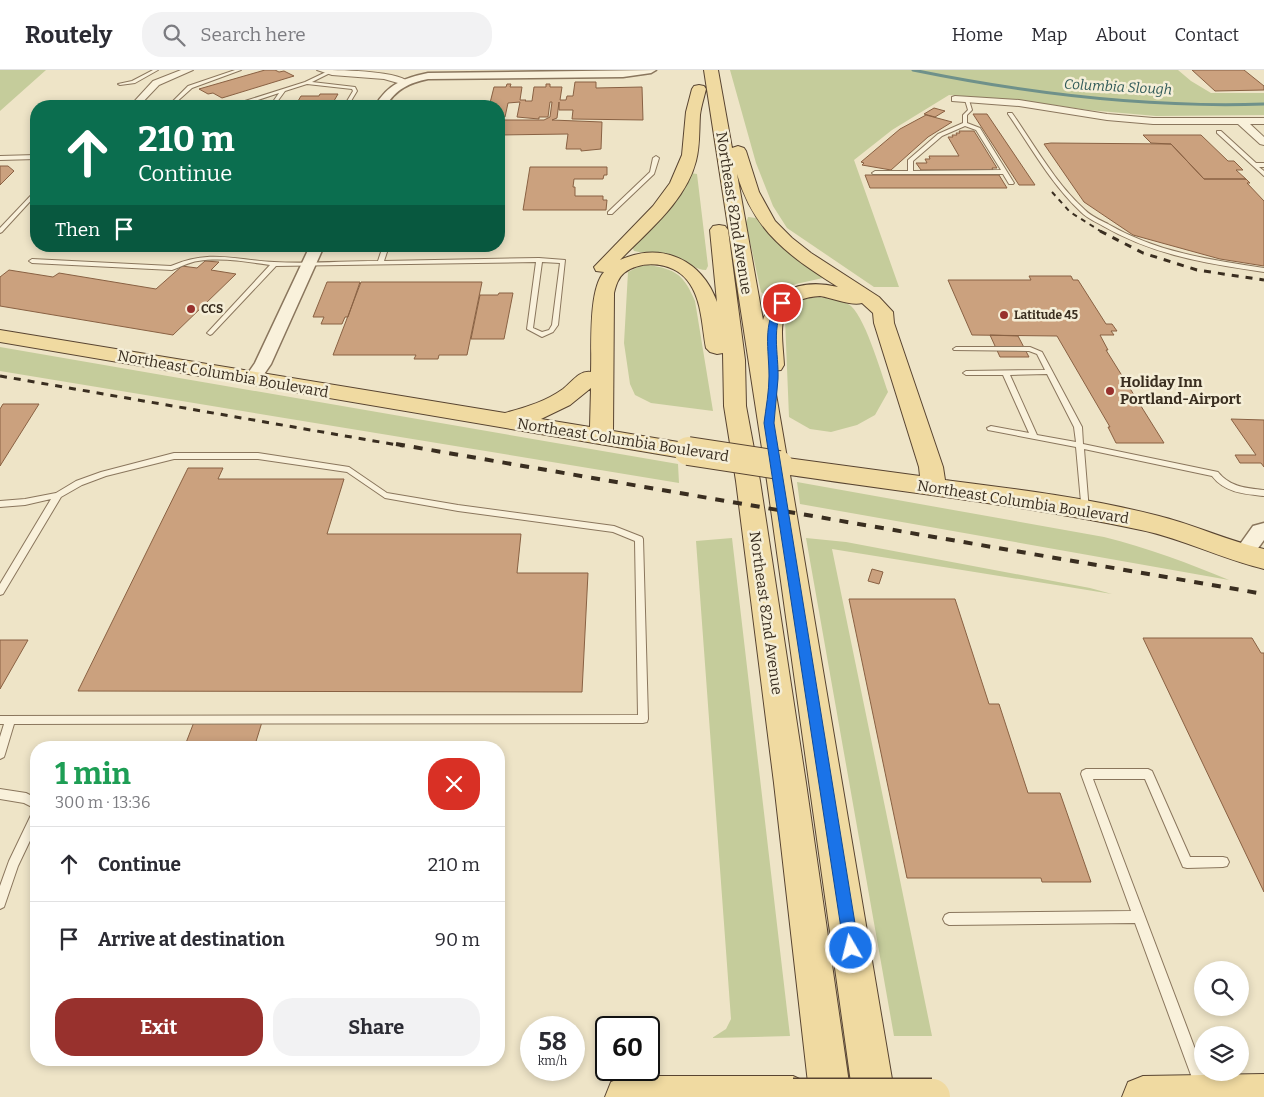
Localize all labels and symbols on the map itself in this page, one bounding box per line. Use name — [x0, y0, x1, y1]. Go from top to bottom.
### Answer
water label: Columbia Slough — [1063, 76, 1173, 98]
street label: Northeast 82nd Avenue — [712, 130, 756, 296]
pin — [761, 282, 803, 324]
place label: CCS — [201, 302, 223, 316]
marker: CCS — [185, 303, 197, 315]
place label: Latitude 45 — [1014, 308, 1079, 322]
marker: Latitude 45 — [998, 309, 1010, 321]
street label: Northeast Columbia Boulevard — [116, 347, 330, 401]
place label: Holiday Inn Portland-Airport — [1120, 373, 1242, 408]
marker: Holiday Inn Portland-Airport — [1104, 385, 1116, 397]
street label: Northeast Columbia Boulevard — [516, 414, 730, 466]
street label: Northeast Columbia Boulevard — [916, 476, 1130, 528]
street label: Northeast 82nd Avenue — [746, 530, 786, 696]
position arrow — [824, 921, 876, 973]
speed limit sign: 60 — [595, 1016, 660, 1081]

